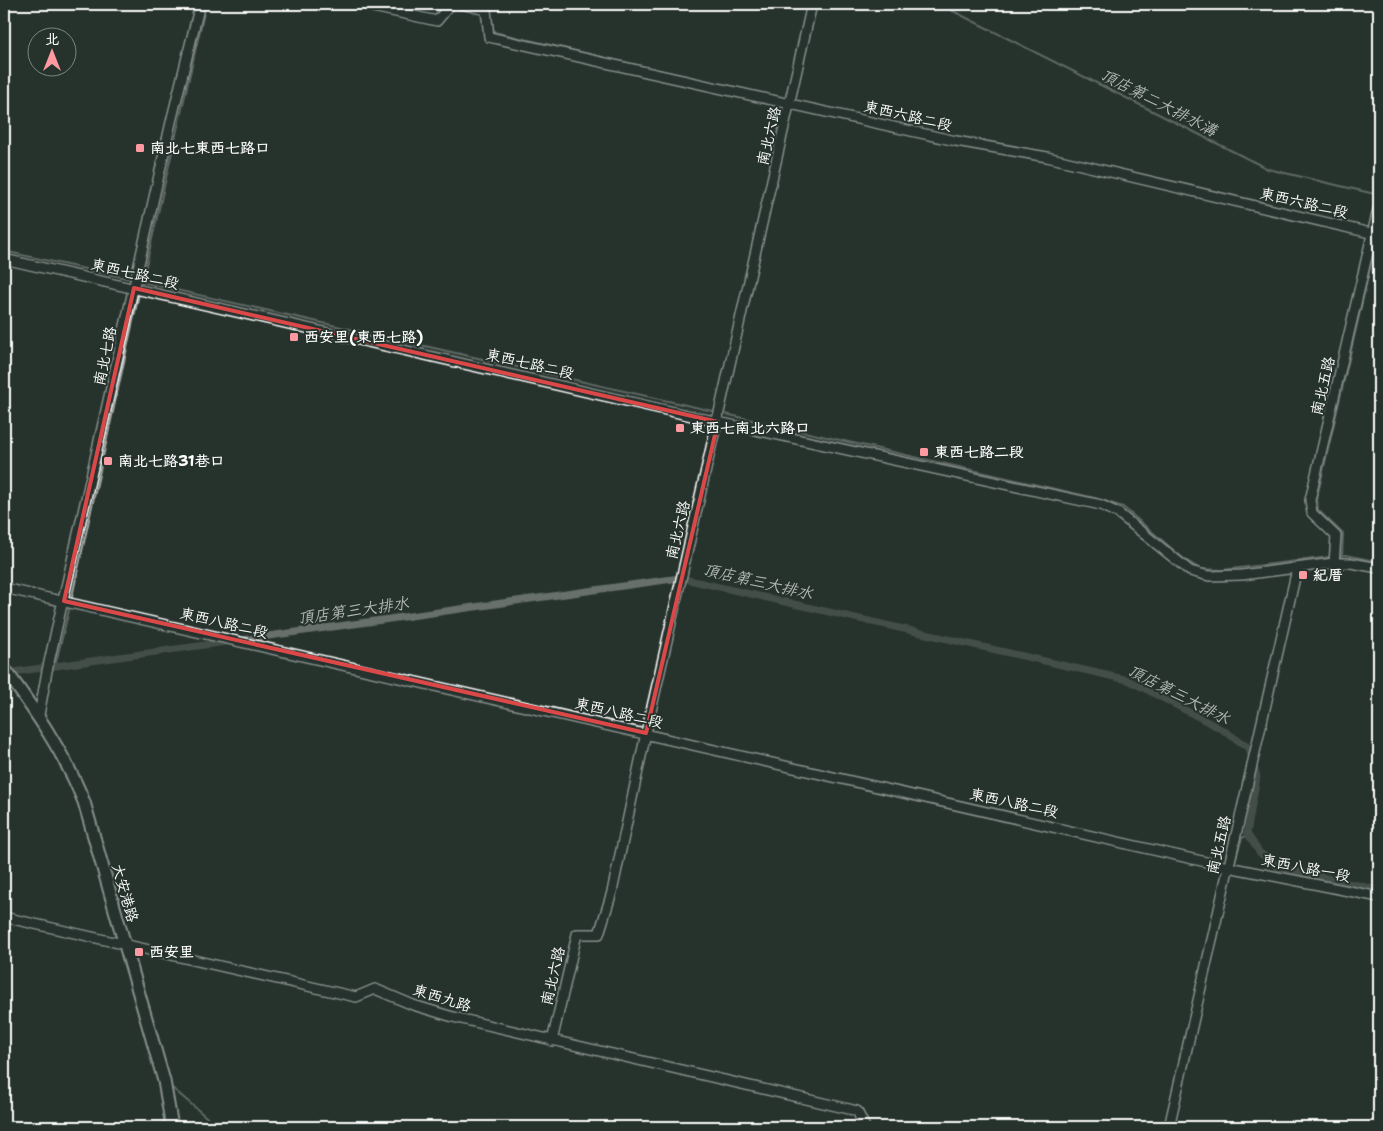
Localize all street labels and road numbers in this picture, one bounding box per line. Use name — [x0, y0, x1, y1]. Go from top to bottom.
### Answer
street label: 東西六路二段 — [862, 96, 954, 136]
street label: 南北六路 — [753, 105, 785, 167]
street label: 東西六路二段 — [1258, 183, 1350, 223]
street label: 東西七路二段 — [89, 254, 181, 294]
street label: 南北七路 — [89, 325, 121, 387]
street label: 東西七路二段 — [484, 344, 576, 384]
street label: 南北五路 — [1307, 355, 1339, 417]
street label: 南北六路 — [662, 499, 694, 561]
street label: 東西八路二段 — [178, 603, 270, 643]
street label: 東西八路二段 — [573, 693, 665, 733]
street label: 東西八路二段 — [968, 784, 1060, 822]
street label: 南北五路 — [1203, 814, 1235, 876]
street label: 東西八路一段 — [1260, 850, 1352, 886]
street label: 大安港路 — [107, 861, 143, 925]
street label: 南北六路 — [537, 945, 569, 1007]
street label: 東西九路 — [410, 980, 474, 1016]

